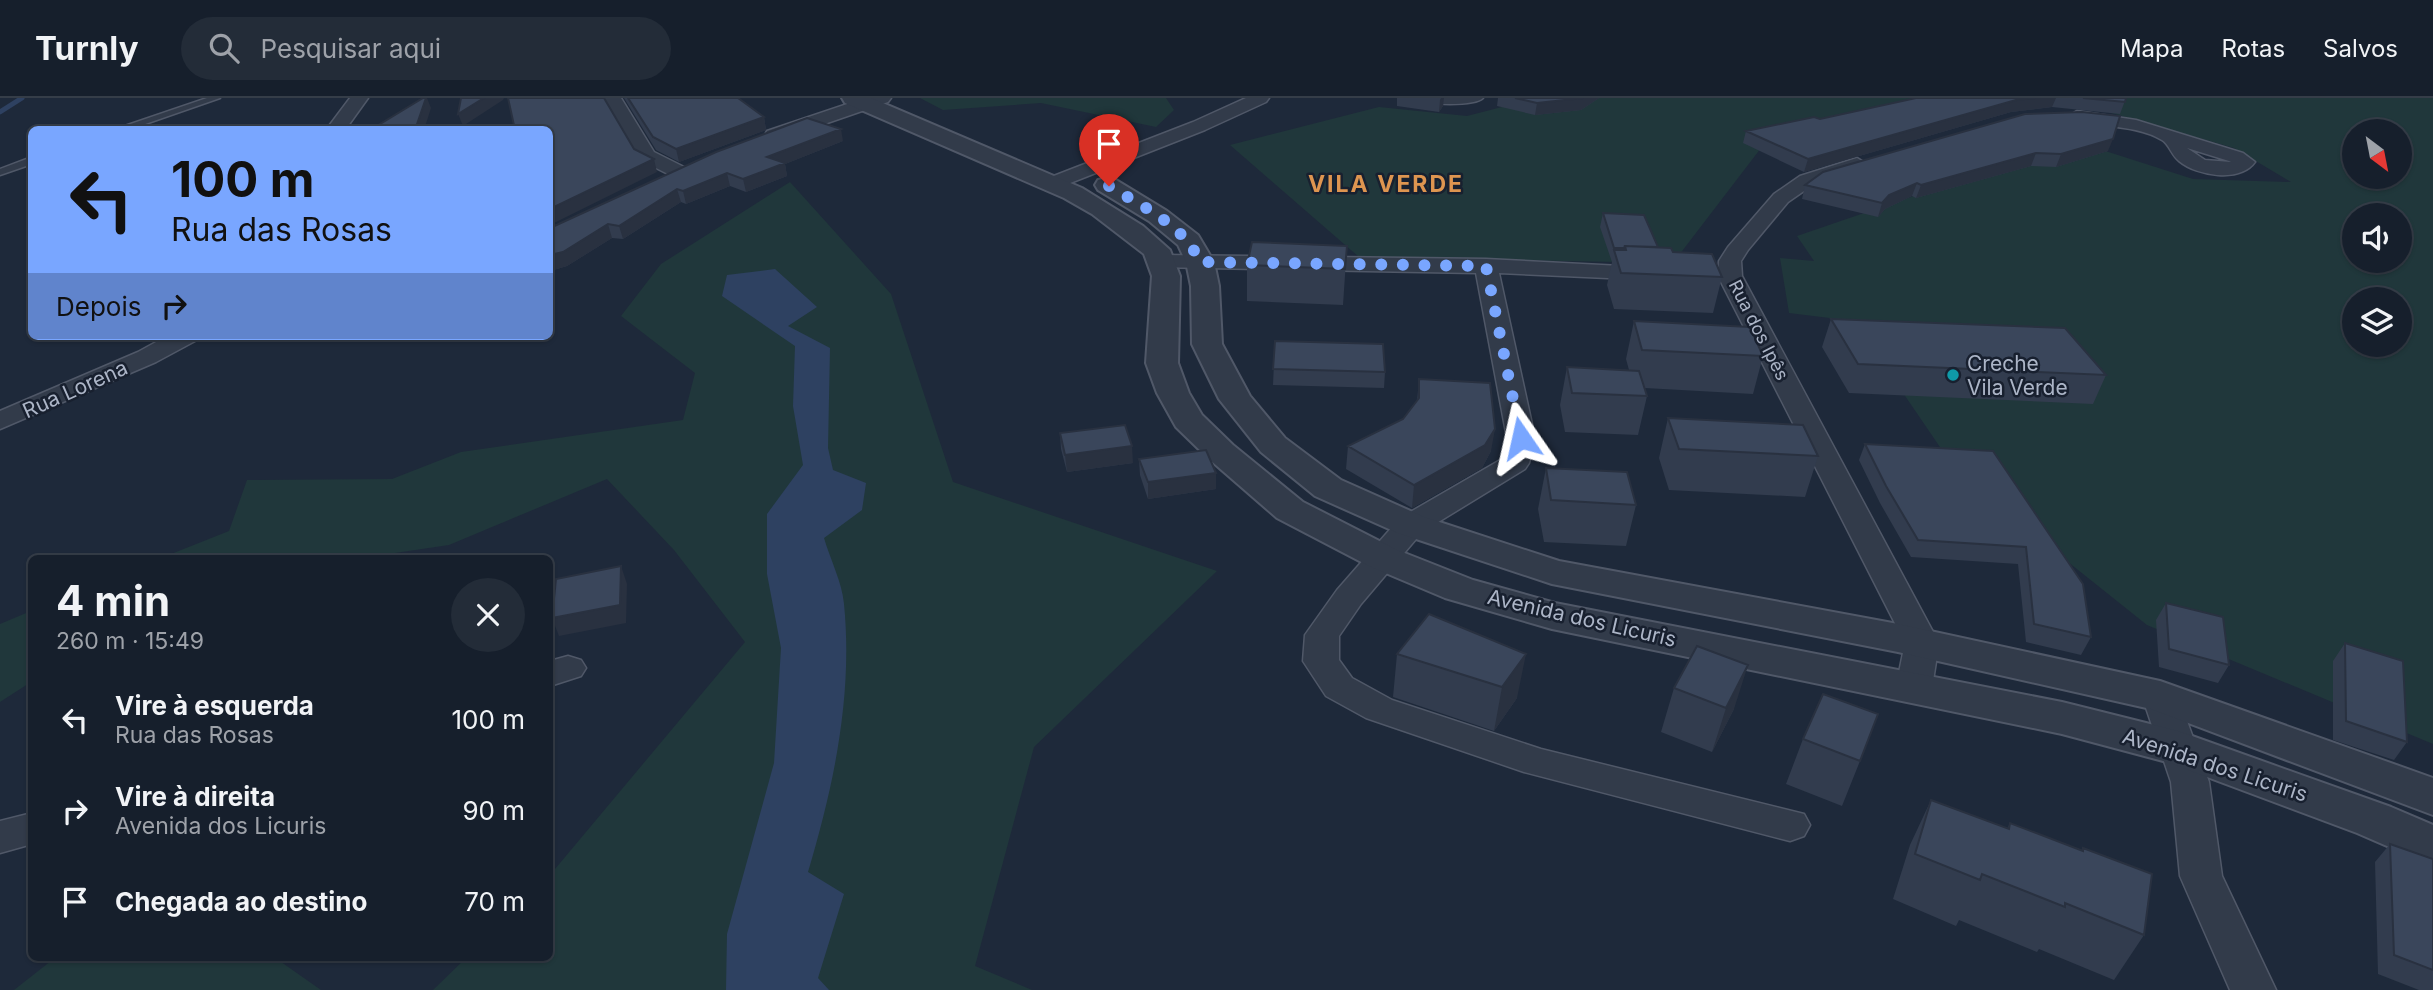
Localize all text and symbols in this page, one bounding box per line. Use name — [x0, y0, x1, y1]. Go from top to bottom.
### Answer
search box — [181, 17, 671, 80]
text: Turnly — [35, 28, 139, 68]
icon: search — [205, 29, 243, 67]
text: Pesquisar aqui — [261, 33, 441, 64]
text: Mapa — [2120, 34, 2184, 63]
text: Rotas — [2222, 34, 2285, 63]
text: Salvos — [2323, 34, 2398, 63]
pin — [1079, 114, 1139, 186]
north arrow — [2342, 119, 2412, 189]
map controls — [2342, 119, 2412, 357]
icon: arrive — [1090, 125, 1128, 163]
text: 100 m — [171, 150, 315, 209]
icon: left — [56, 154, 147, 245]
district label: VILA VERDE — [1308, 170, 1464, 198]
button: sound — [2342, 203, 2412, 273]
text: Rua das Rosas — [171, 210, 392, 249]
street label: Rua dos Ipês — [1725, 276, 1793, 384]
icon: right — [155, 287, 193, 325]
button: layers — [2342, 287, 2412, 357]
text: Depois — [56, 291, 141, 322]
place label: Creche Vila Verde — [1967, 351, 2068, 400]
street label: Rua Lorena — [19, 355, 131, 423]
marker: Creche Vila Verde — [1945, 367, 1961, 383]
position arrow — [1484, 401, 1558, 475]
text: 4 min — [56, 575, 170, 626]
button: close — [451, 578, 525, 652]
street label: Avenida dos Licuris — [1485, 584, 1679, 652]
text: 260 m · 15:49 — [56, 627, 204, 655]
text: Vire à esquerda — [115, 690, 314, 721]
icon: left — [56, 701, 94, 739]
text: 100 m — [452, 704, 525, 735]
text: Rua das Rosas — [115, 721, 274, 749]
street label: Avenida dos Licuris — [2119, 723, 2311, 807]
text: Vire à direita — [115, 781, 275, 812]
icon: right — [56, 792, 94, 830]
text: 90 m — [462, 795, 525, 826]
text: Avenida dos Licuris — [115, 812, 326, 840]
icon: arrive — [56, 883, 94, 921]
text: Chegada ao destino — [115, 886, 367, 917]
text: 70 m — [464, 886, 525, 917]

